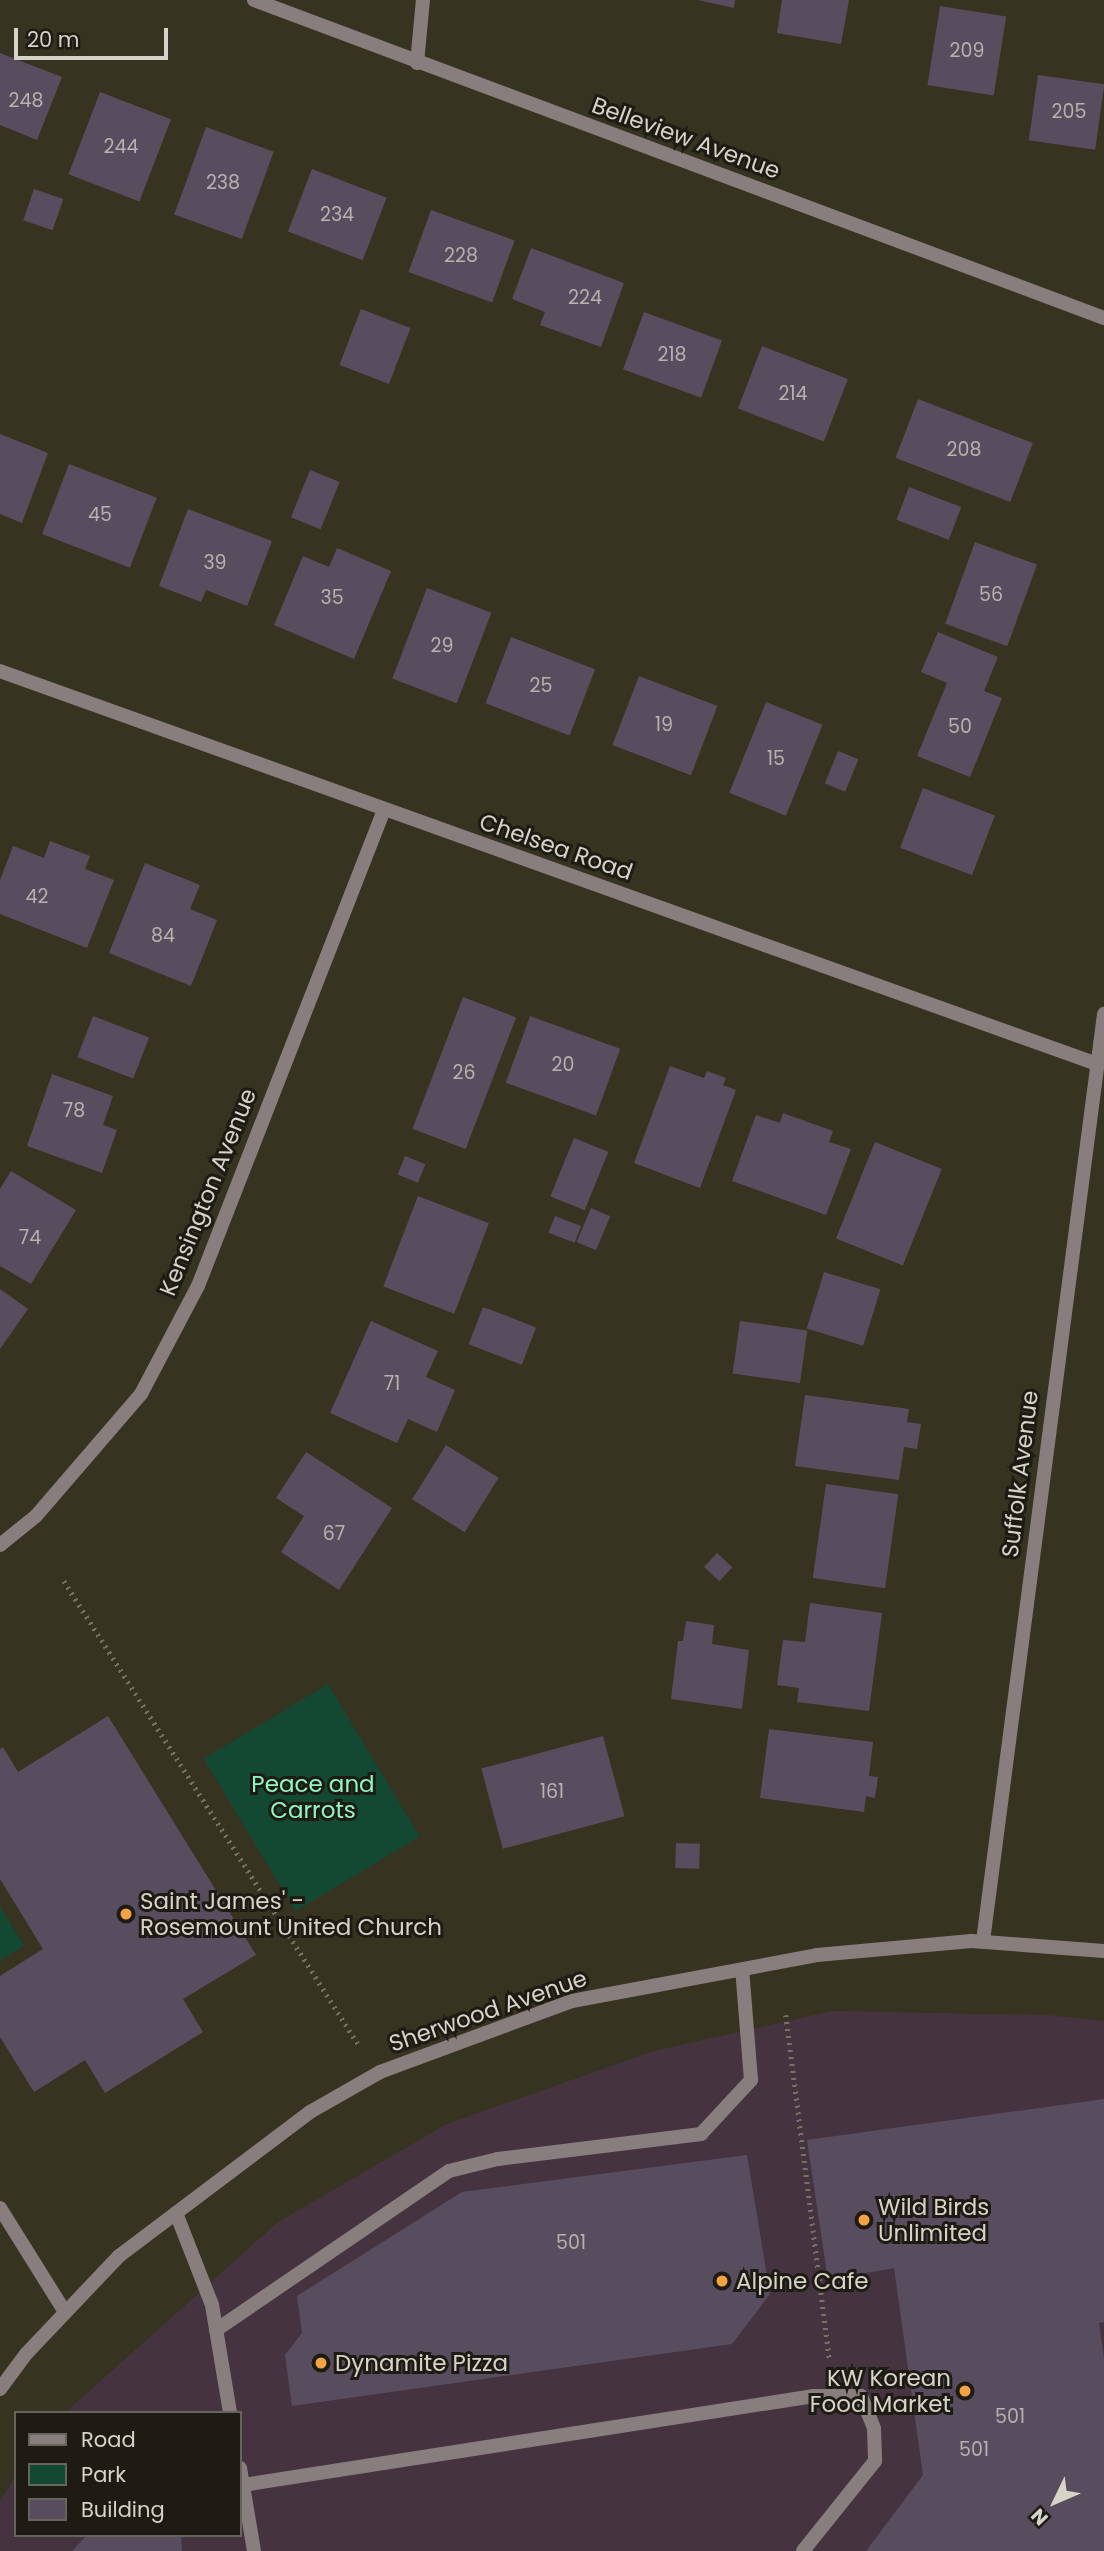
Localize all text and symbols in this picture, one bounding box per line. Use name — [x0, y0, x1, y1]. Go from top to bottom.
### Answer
scale bar — [18, 14, 172, 58]
text: 20 m — [27, 25, 80, 54]
house number: 209 — [950, 40, 984, 62]
house number: 248 — [9, 90, 43, 112]
street label: Belleview Avenue — [588, 91, 784, 185]
house number: 205 — [1052, 101, 1086, 123]
house number: 244 — [104, 136, 138, 158]
house number: 238 — [206, 172, 240, 194]
house number: 234 — [320, 204, 354, 226]
house number: 228 — [444, 245, 478, 267]
house number: 224 — [568, 287, 602, 309]
house number: 218 — [658, 344, 686, 366]
house number: 214 — [779, 383, 807, 405]
house number: 208 — [947, 439, 981, 461]
house number: 45 — [88, 504, 112, 526]
house number: 39 — [203, 552, 227, 574]
house number: 56 — [979, 584, 1003, 606]
house number: 35 — [320, 587, 344, 609]
house number: 29 — [431, 635, 453, 657]
house number: 25 — [530, 675, 552, 697]
house number: 19 — [655, 714, 673, 736]
house number: 50 — [948, 716, 972, 738]
house number: 15 — [767, 748, 785, 770]
street label: Chelsea Road — [476, 808, 636, 886]
house number: 42 — [26, 886, 48, 908]
house number: 84 — [151, 925, 175, 947]
house number: 20 — [552, 1054, 574, 1076]
house number: 26 — [453, 1062, 475, 1084]
street label: Kensington Avenue — [154, 1084, 262, 1300]
house number: 78 — [63, 1100, 85, 1122]
house number: 74 — [19, 1227, 41, 1249]
house number: 71 — [384, 1373, 400, 1395]
street label: Suffolk Avenue — [996, 1389, 1044, 1559]
house number: 67 — [323, 1523, 345, 1545]
park label: Peace and Carrots — [251, 1770, 375, 1824]
house number: 161 — [540, 1781, 564, 1803]
place label: Saint James' - Rosemount United Church — [140, 1887, 442, 1941]
marker: Saint James' - Rosemount United Church — [118, 1906, 134, 1922]
street label: Sherwood Avenue — [385, 1964, 591, 2058]
place label: Wild Birds Unlimited — [878, 2193, 989, 2247]
marker: Wild Birds Unlimited — [856, 2212, 872, 2228]
house number: 501 — [556, 2232, 586, 2254]
place label: Alpine Cafe — [736, 2267, 869, 2295]
marker: Alpine Cafe — [714, 2273, 730, 2289]
place label: Dynamite Pizza — [335, 2349, 508, 2377]
marker: Dynamite Pizza — [313, 2355, 329, 2371]
place label: KW Korean Food Market — [810, 2364, 951, 2418]
marker: KW Korean Food Market — [957, 2383, 973, 2399]
house number: 501 — [995, 2406, 1025, 2428]
legend — [14, 2411, 242, 2537]
text: Road — [81, 2425, 136, 2454]
house number: 501 — [959, 2439, 989, 2461]
text: Park — [81, 2460, 126, 2489]
north arrow — [1020, 2467, 1090, 2537]
text: Building — [81, 2495, 165, 2524]
text: N — [1025, 2502, 1054, 2531]

